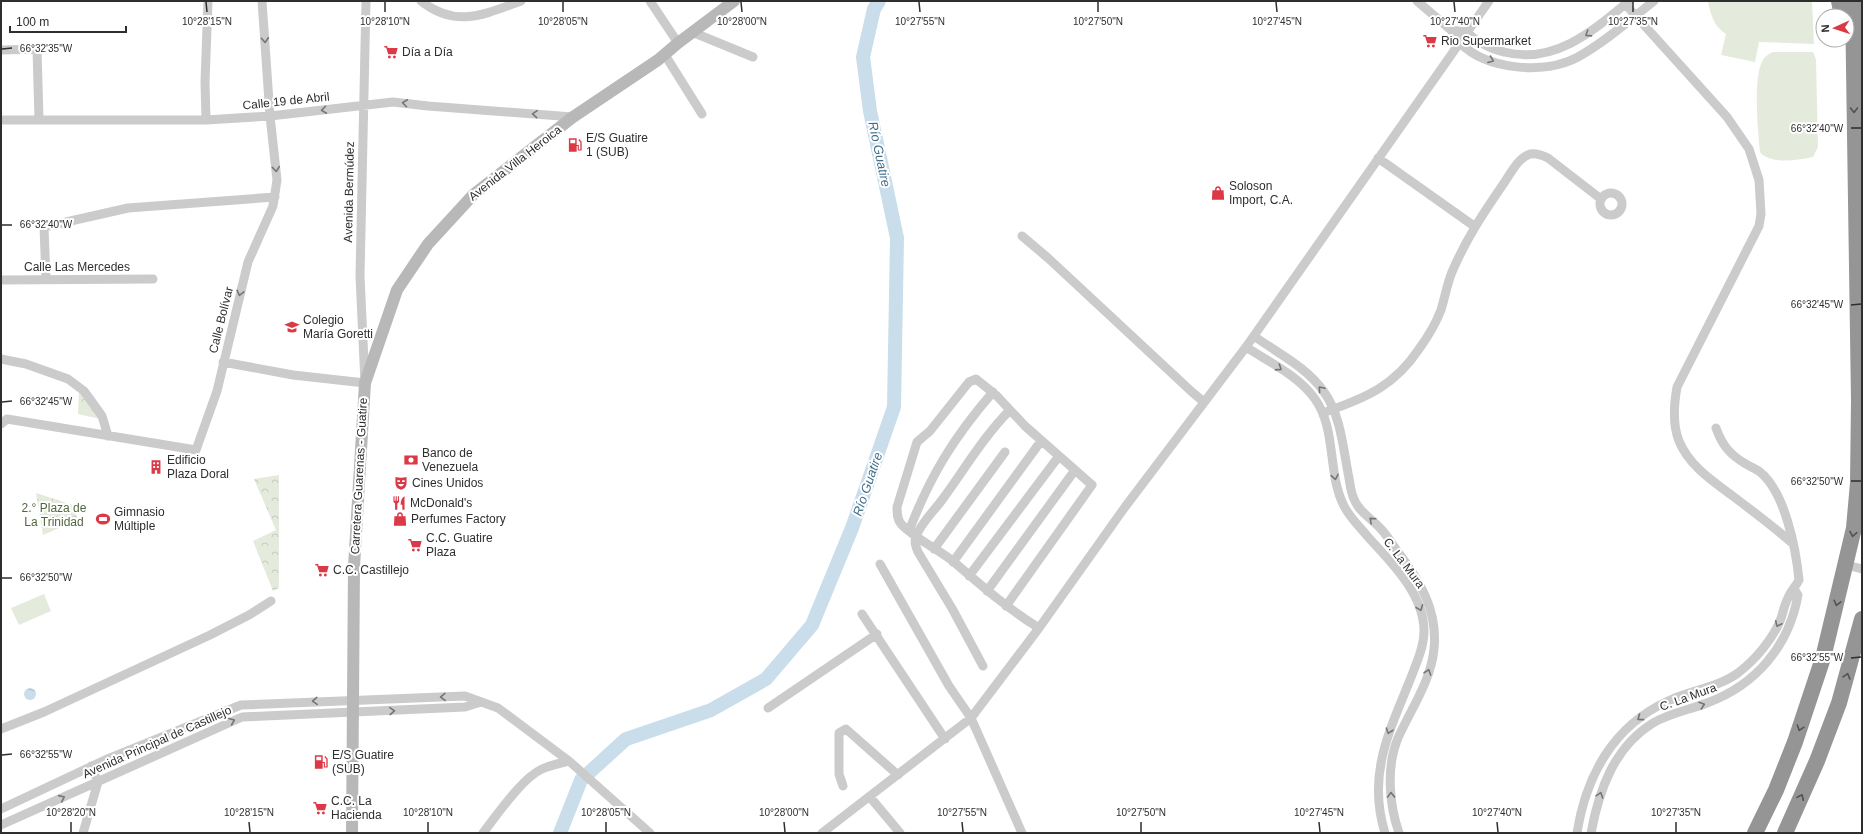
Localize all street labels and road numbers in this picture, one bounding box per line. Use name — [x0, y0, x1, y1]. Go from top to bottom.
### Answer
street label: Calle 19 de Abril — [242, 89, 330, 113]
street label: Avenida Villa Heroica — [466, 122, 564, 203]
street label: Avenida Bermúdez — [341, 141, 357, 243]
street label: Calle Las Mercedes — [24, 260, 130, 274]
street label: Calle Bolívar — [206, 285, 236, 355]
street label: Carretera Guarenas - Guatire — [348, 397, 370, 555]
street label: C. La Mura — [1381, 535, 1428, 591]
street label: C. La Mura — [1658, 680, 1719, 714]
street label: Avenida Principal de Castillejo — [81, 703, 234, 781]

